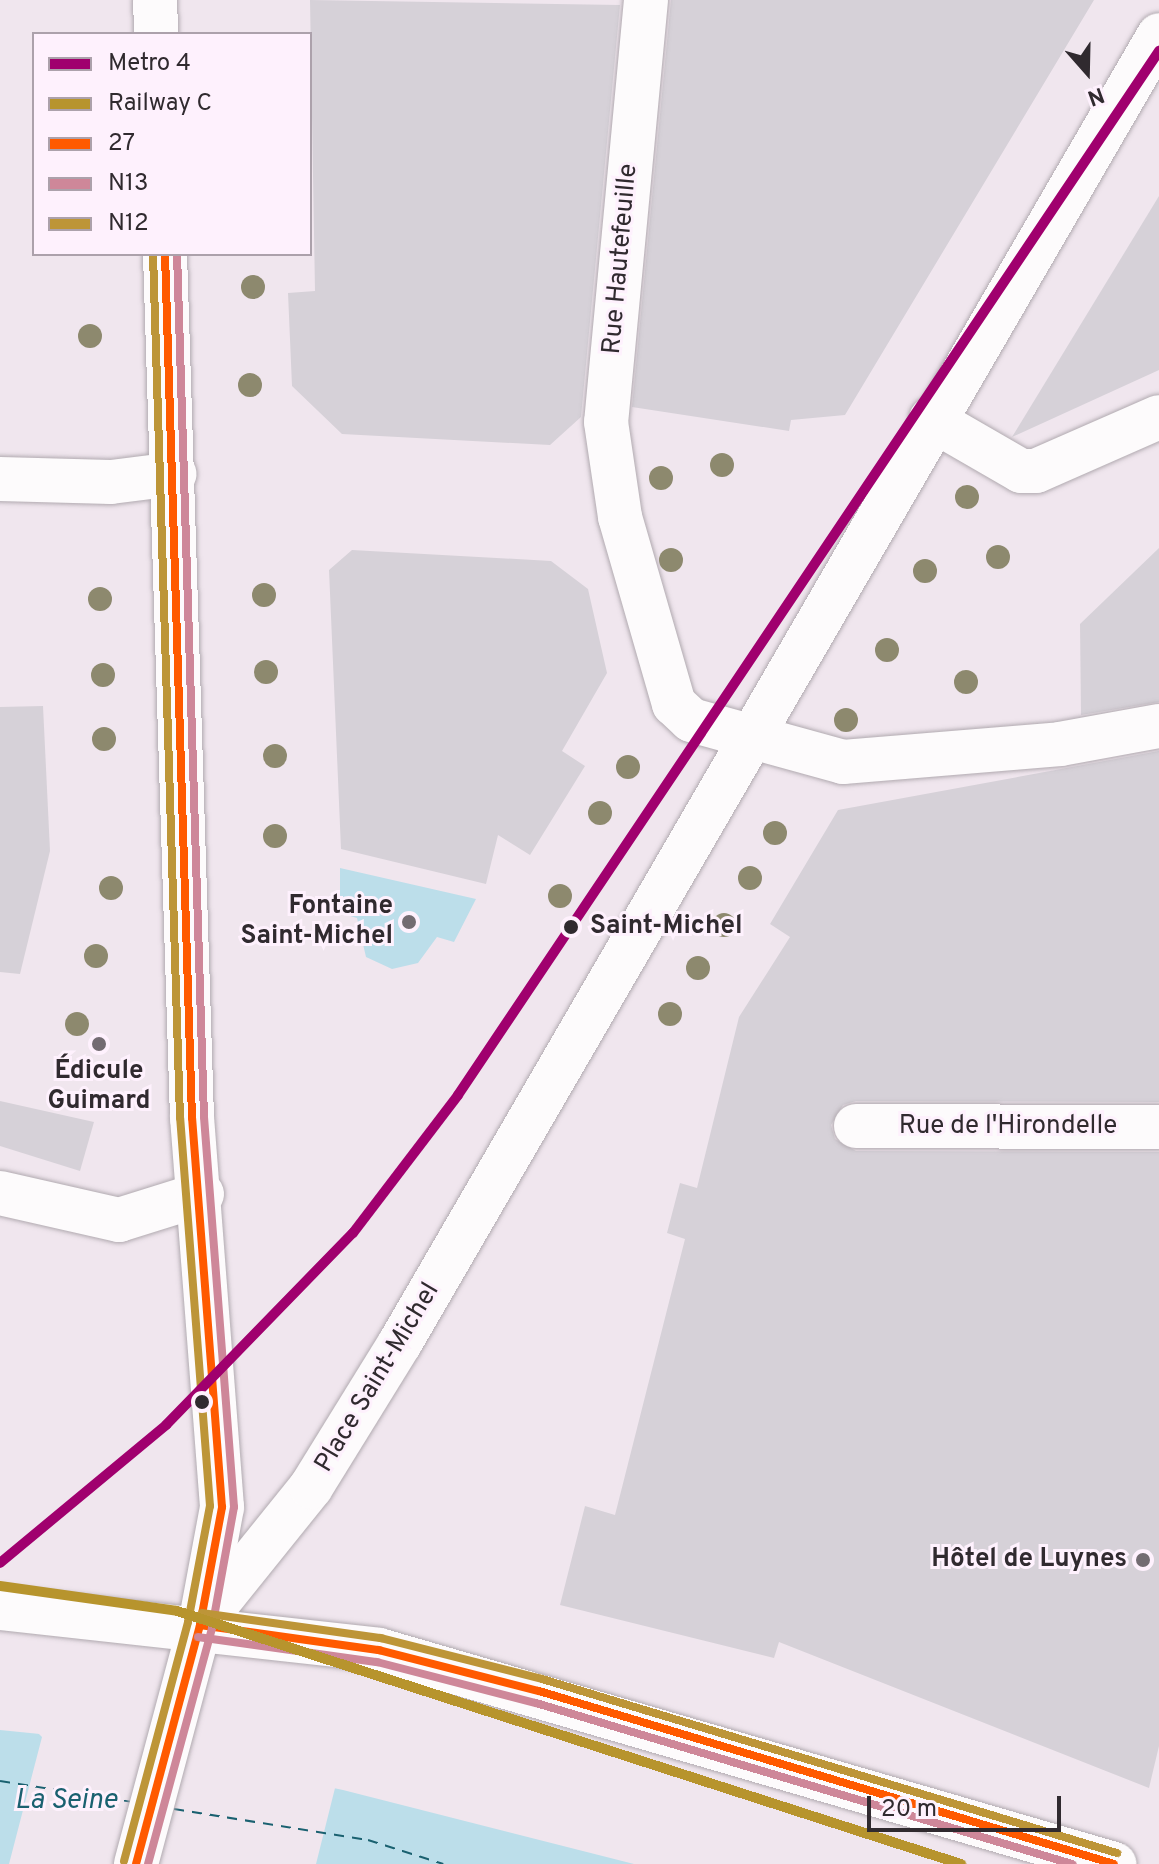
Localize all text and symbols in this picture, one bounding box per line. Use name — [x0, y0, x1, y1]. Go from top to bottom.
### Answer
legend — [32, 32, 312, 256]
north arrow — [1047, 32, 1127, 112]
text: Metro 4 — [108, 49, 191, 79]
text: N — [1083, 80, 1107, 110]
text: Railway C — [108, 89, 212, 119]
text: 27 — [108, 129, 135, 159]
street label: Rue Hautefeuille — [597, 162, 645, 356]
text: N13 — [108, 169, 148, 199]
text: N12 — [108, 209, 149, 239]
place label: Fontaine Saint-Michel — [241, 891, 393, 952]
place label: Saint-Michel — [590, 911, 742, 943]
marker: Fontaine Saint-Michel — [400, 913, 418, 931]
marker: Saint-Michel — [559, 915, 583, 939]
marker: Édicule Guimard — [90, 1035, 108, 1053]
place label: Édicule Guimard — [47, 1056, 151, 1118]
street label: Rue de l'Hirondelle — [899, 1111, 1117, 1143]
street label: Place Saint-Michel — [309, 1277, 447, 1479]
unlabelled marker — [194, 1394, 210, 1410]
place label: Hôtel de Luynes — [931, 1544, 1127, 1576]
marker: Hôtel de Luynes — [1134, 1551, 1152, 1569]
scale bar — [871, 1780, 1065, 1830]
water label: La Seine — [15, 1784, 117, 1818]
text: 20 m — [881, 1795, 937, 1825]

